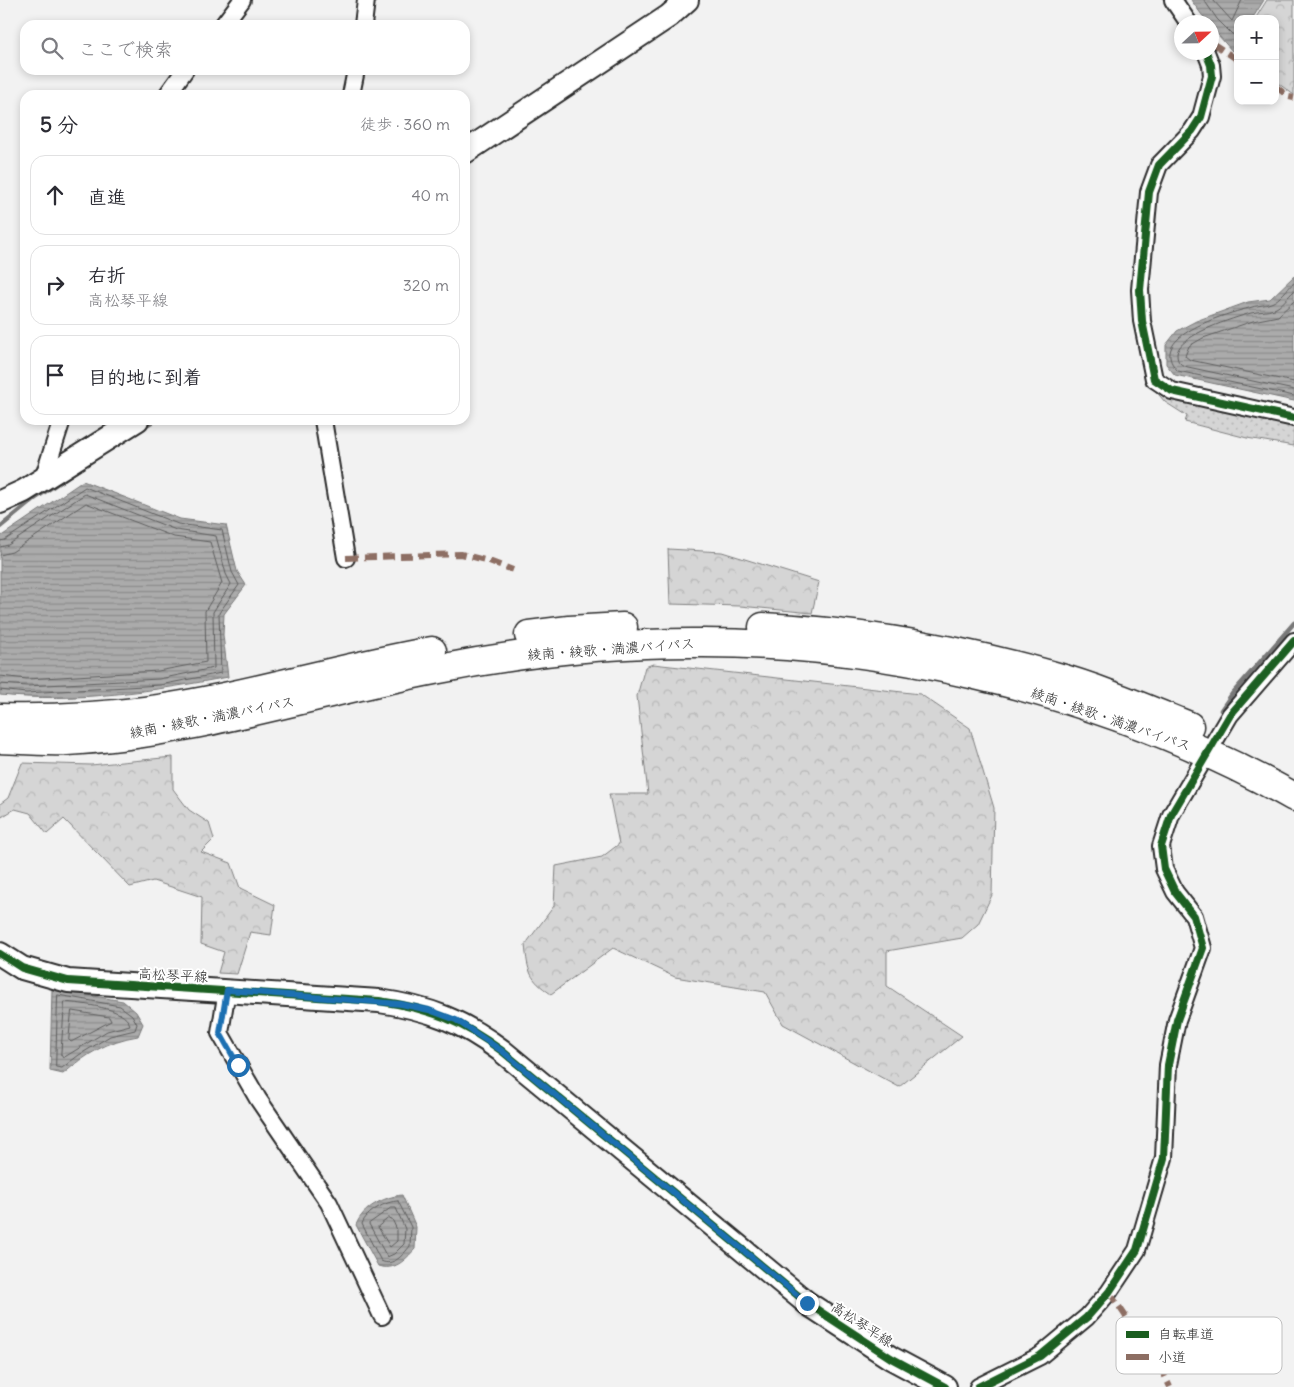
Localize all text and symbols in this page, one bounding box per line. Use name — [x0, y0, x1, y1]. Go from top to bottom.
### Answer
north arrow — [1174, 15, 1219, 60]
map controls — [1234, 15, 1279, 105]
button: + — [1234, 15, 1279, 60]
search box — [20, 20, 470, 75]
icon: search — [38, 34, 66, 62]
text: ここで検索 — [78, 37, 173, 61]
button: − — [1234, 60, 1279, 105]
text: 5 分 — [40, 111, 78, 138]
text: 徒歩 · 360 m — [360, 114, 450, 134]
icon: ahead — [41, 181, 69, 209]
text: 直進 — [88, 185, 126, 209]
text: 40 m — [411, 185, 449, 205]
text: 右折 — [88, 263, 126, 287]
icon: right — [41, 271, 69, 299]
text: 320 m — [403, 275, 449, 295]
text: 高松琴平線 — [88, 290, 168, 310]
icon: arrive — [41, 361, 69, 389]
text: 目的地に到着 — [88, 365, 202, 389]
street label: 綾南・綾歌・満濃バイパス — [527, 634, 695, 664]
street label: 綾南・綾歌・満濃バイパス — [1029, 683, 1193, 755]
street label: 綾南・綾歌・満濃バイパス — [128, 692, 296, 742]
street label: 高松琴平線 — [138, 964, 208, 986]
route start — [227, 1054, 250, 1077]
route end — [796, 1292, 819, 1315]
street label: 高松琴平線 — [828, 1297, 896, 1351]
legend — [1116, 1317, 1282, 1374]
text: 自転車道 — [1158, 1325, 1214, 1343]
text: 小道 — [1158, 1348, 1186, 1366]

